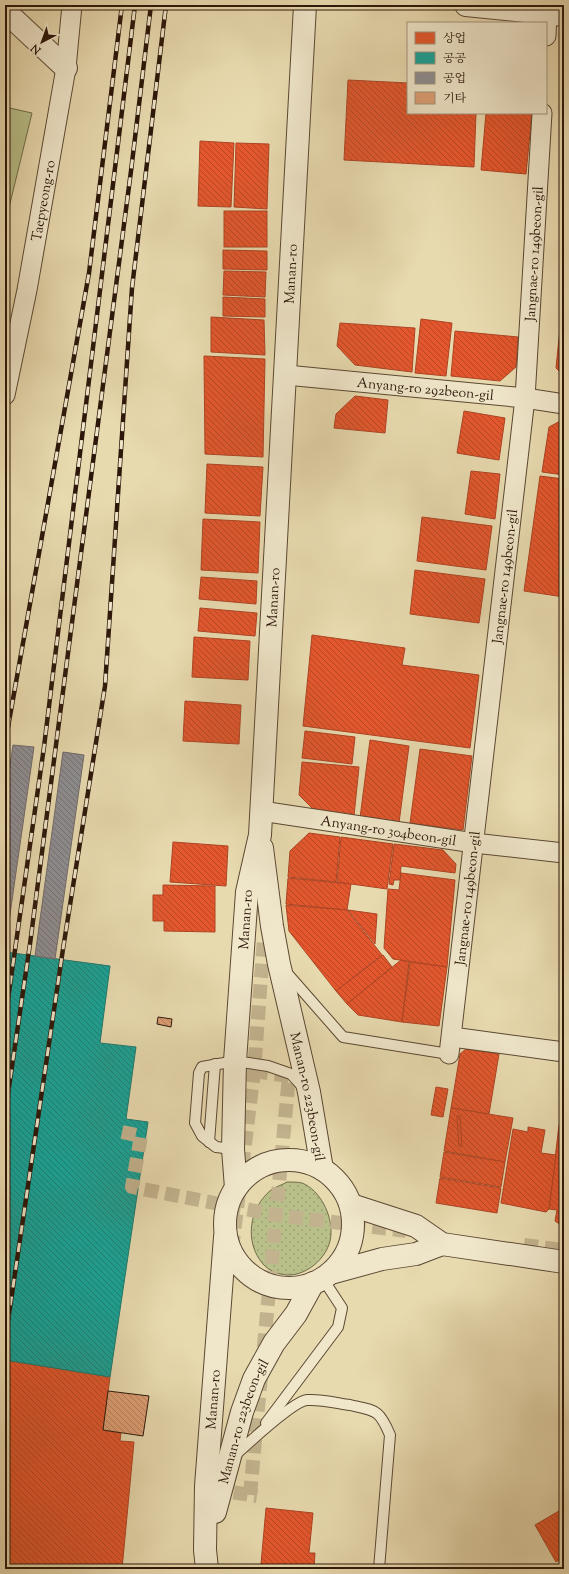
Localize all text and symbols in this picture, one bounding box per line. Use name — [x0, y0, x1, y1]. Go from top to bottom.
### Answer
north arrow — [22, 22, 62, 62]
legend — [407, 22, 547, 114]
text: 상업 — [443, 30, 466, 48]
text: N — [27, 40, 45, 58]
text: 공공 — [443, 50, 467, 68]
text: 공업 — [443, 70, 466, 88]
text: 기타 — [443, 90, 467, 108]
street label: Taepyeong-ro — [28, 158, 62, 243]
street label: Jangnae-ro 149beon-gil — [522, 186, 550, 323]
street label: Manan-ro — [281, 243, 304, 304]
street label: Anyang-ro 292beon-gil — [356, 374, 495, 407]
street label: Jangnae-ro 149beon-gil — [489, 508, 524, 646]
street label: Manan-ro — [263, 567, 287, 628]
street label: Anyang-ro 304beon-gil — [319, 812, 458, 852]
street label: Jangnae-ro 149beon-gil — [451, 830, 487, 968]
street label: Manan-ro — [235, 889, 259, 950]
street label: Manan-ro 223beon-gil — [283, 1031, 329, 1163]
street label: Manan-ro 223beon-gil — [215, 1356, 275, 1487]
street label: Manan-ro — [202, 1369, 227, 1430]

